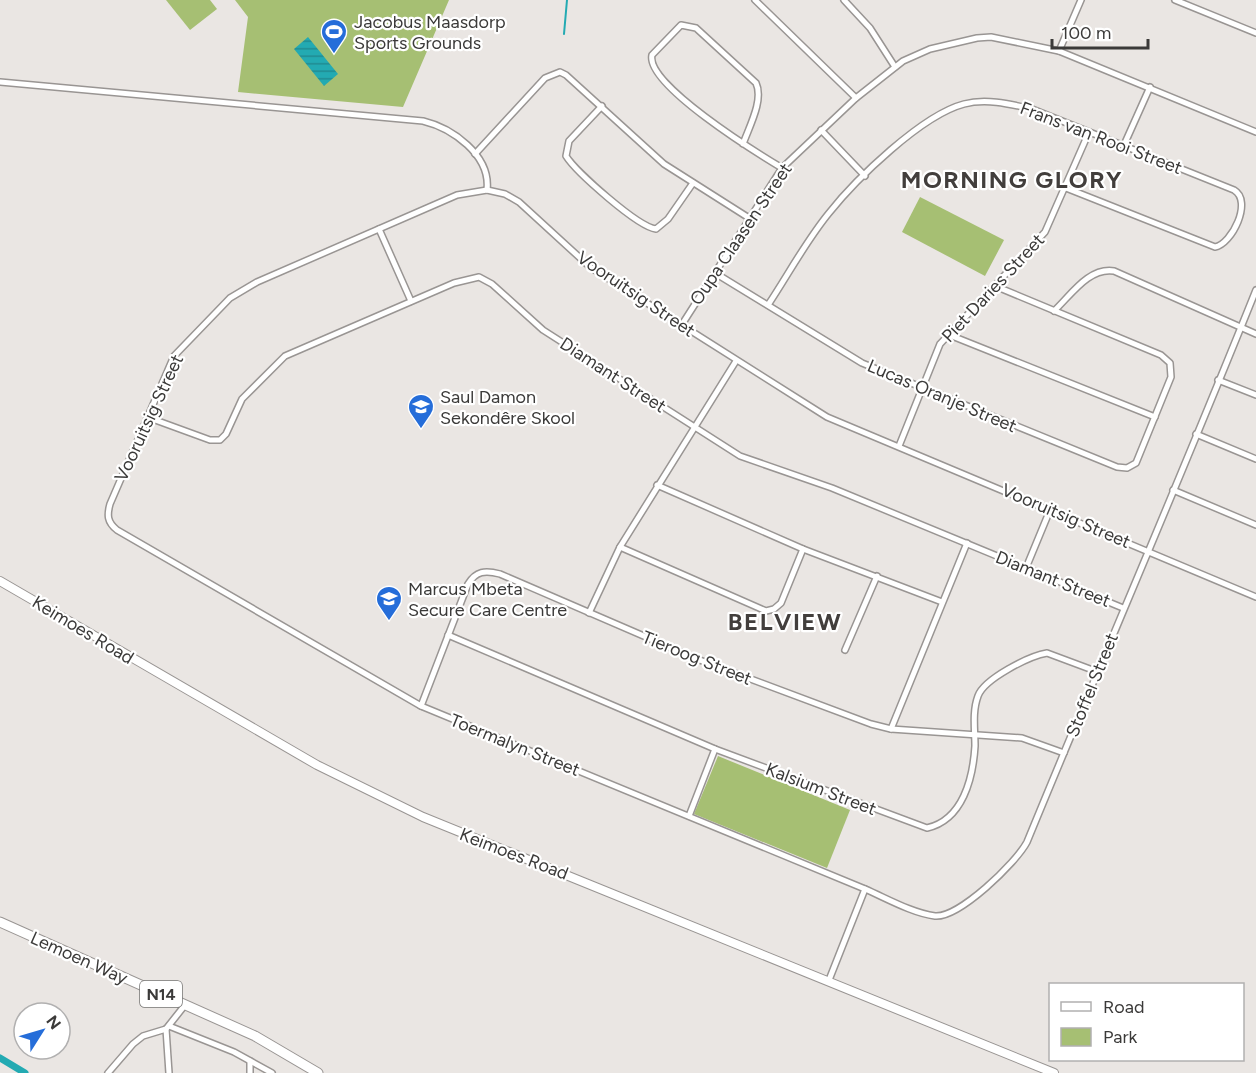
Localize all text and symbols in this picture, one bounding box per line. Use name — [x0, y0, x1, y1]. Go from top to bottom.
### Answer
place label: Jacobus Maasdorp Sports Grounds — [354, 11, 506, 54]
scale bar — [1052, 12, 1148, 50]
sports icon: Jacobus Maasdorp Sports Grounds — [319, 17, 349, 55]
text: 100 m — [1061, 22, 1111, 44]
street label: Frans van Rooi Street — [1017, 97, 1185, 179]
street label: Oupa Claasen Street — [685, 159, 797, 309]
district label: MORNING GLORY — [901, 165, 1123, 194]
street label: Piet Daries Street — [937, 229, 1049, 347]
street label: Vooruitsig Street — [573, 246, 699, 342]
street label: Diamant Street — [556, 333, 670, 418]
street label: Vooruitsig Street — [110, 351, 188, 485]
street label: Lucas Oranje Street — [864, 355, 1020, 437]
place label: Saul Damon Sekondêre Skool — [440, 386, 575, 429]
school or university icon: Saul Damon Sekondêre Skool — [406, 392, 436, 430]
street label: Vooruitsig Street — [998, 479, 1134, 553]
street label: Diamant Street — [992, 546, 1114, 612]
place label: Marcus Mbeta Secure Care Centre — [408, 578, 567, 621]
school or university icon: Marcus Mbeta Secure Care Centre — [374, 584, 404, 622]
street label: Keimoes Road — [28, 591, 138, 669]
district label: BELVIEW — [728, 607, 842, 636]
street label: Tieroog Street — [639, 626, 755, 690]
street label: Stoffel Street — [1061, 630, 1123, 740]
street label: Toermalyn Street — [447, 709, 583, 781]
street label: Kalsium Street — [763, 758, 880, 820]
street label: Keimoes Road — [457, 823, 571, 885]
street label: Lemoen Way — [27, 927, 132, 989]
road number: N14 — [140, 981, 182, 1007]
legend — [1049, 983, 1244, 1061]
text: Road — [1103, 996, 1144, 1018]
north arrow — [12, 1001, 72, 1061]
text: N — [42, 1012, 65, 1033]
text: Park — [1103, 1026, 1138, 1048]

